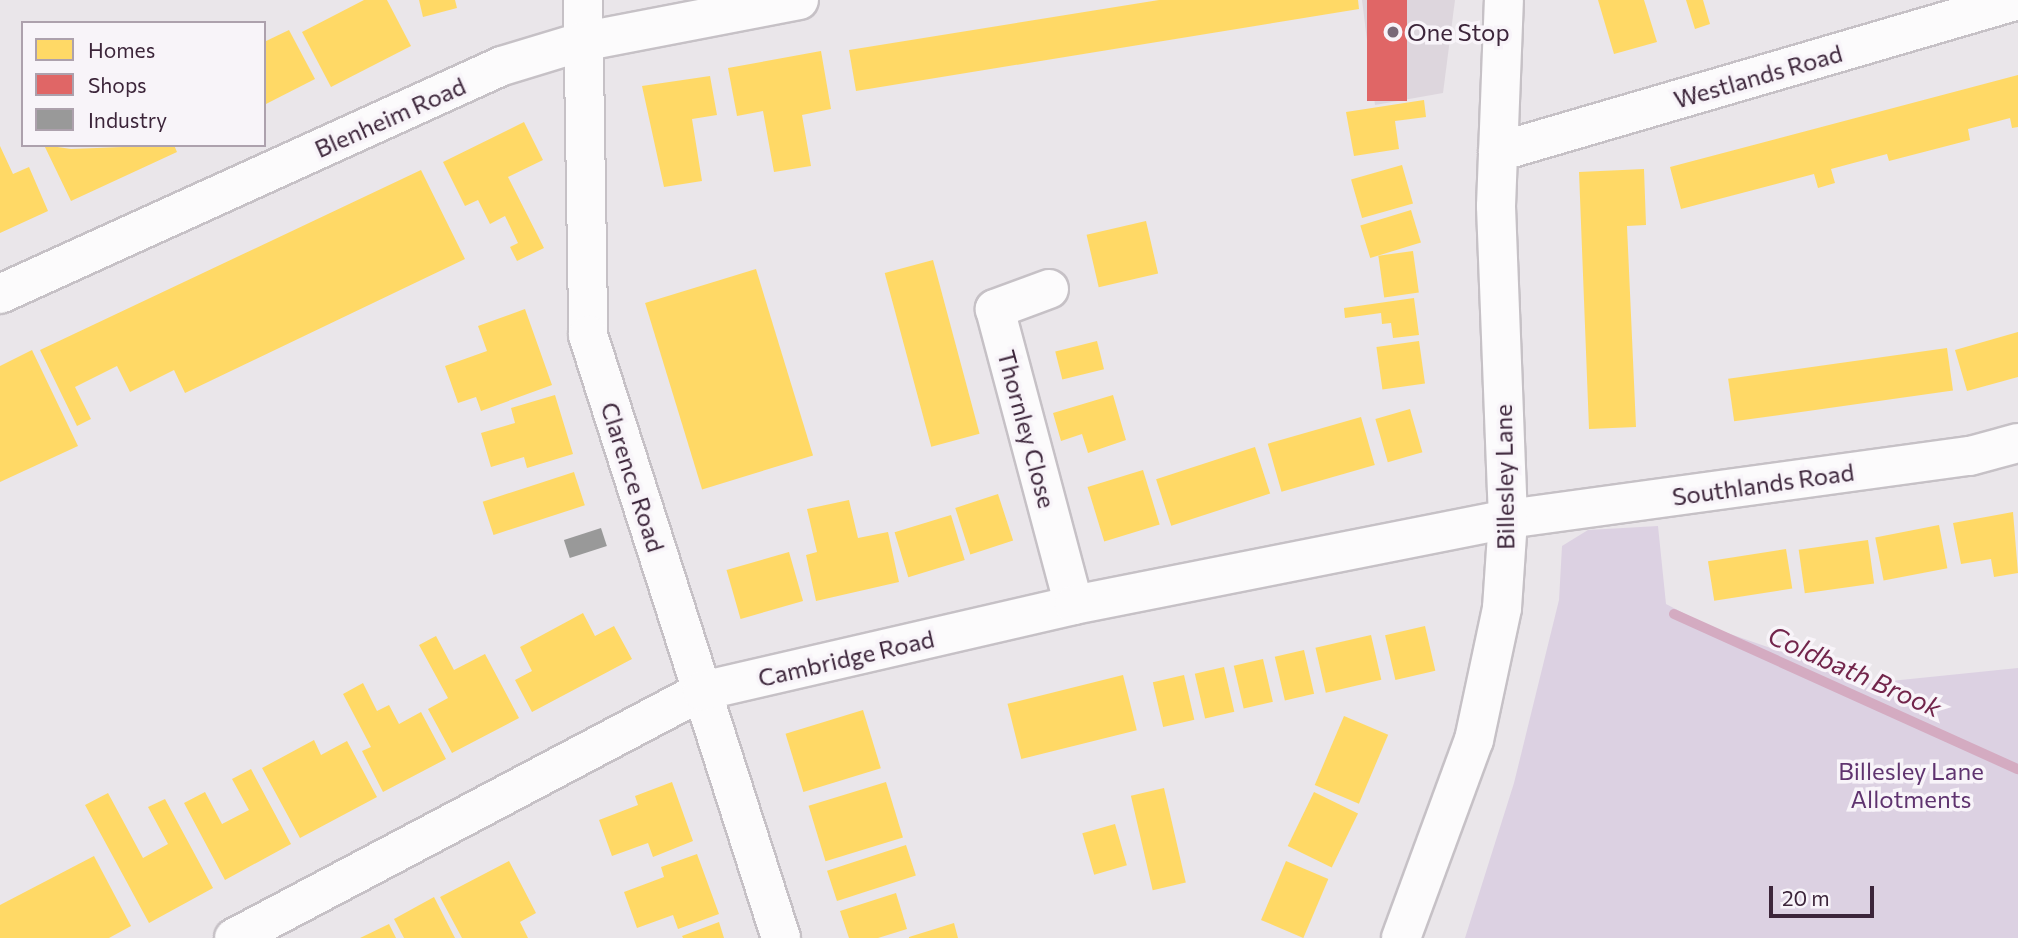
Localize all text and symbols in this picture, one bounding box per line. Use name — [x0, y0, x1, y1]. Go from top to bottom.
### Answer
place label: One Stop — [1407, 18, 1510, 46]
legend — [21, 21, 266, 147]
marker: One Stop — [1385, 24, 1401, 40]
text: Homes — [88, 37, 155, 62]
street label: Westlands Road — [1670, 38, 1846, 114]
street label: Blenheim Road — [310, 71, 470, 163]
text: Shops — [88, 72, 147, 97]
text: Industry — [88, 107, 167, 132]
street label: Thornley Close — [992, 347, 1062, 511]
street label: Clarence Road — [595, 398, 671, 556]
street label: Billesley Lane — [1488, 404, 1520, 550]
street label: Southlands Road — [1670, 457, 1856, 511]
water label: Coldbath Brook — [1764, 619, 1946, 723]
street label: Cambridge Road — [755, 624, 937, 692]
park label: Billesley Lane Allotments — [1838, 757, 1984, 813]
scale bar — [1773, 872, 1878, 916]
text: 20 m — [1782, 885, 1830, 910]

